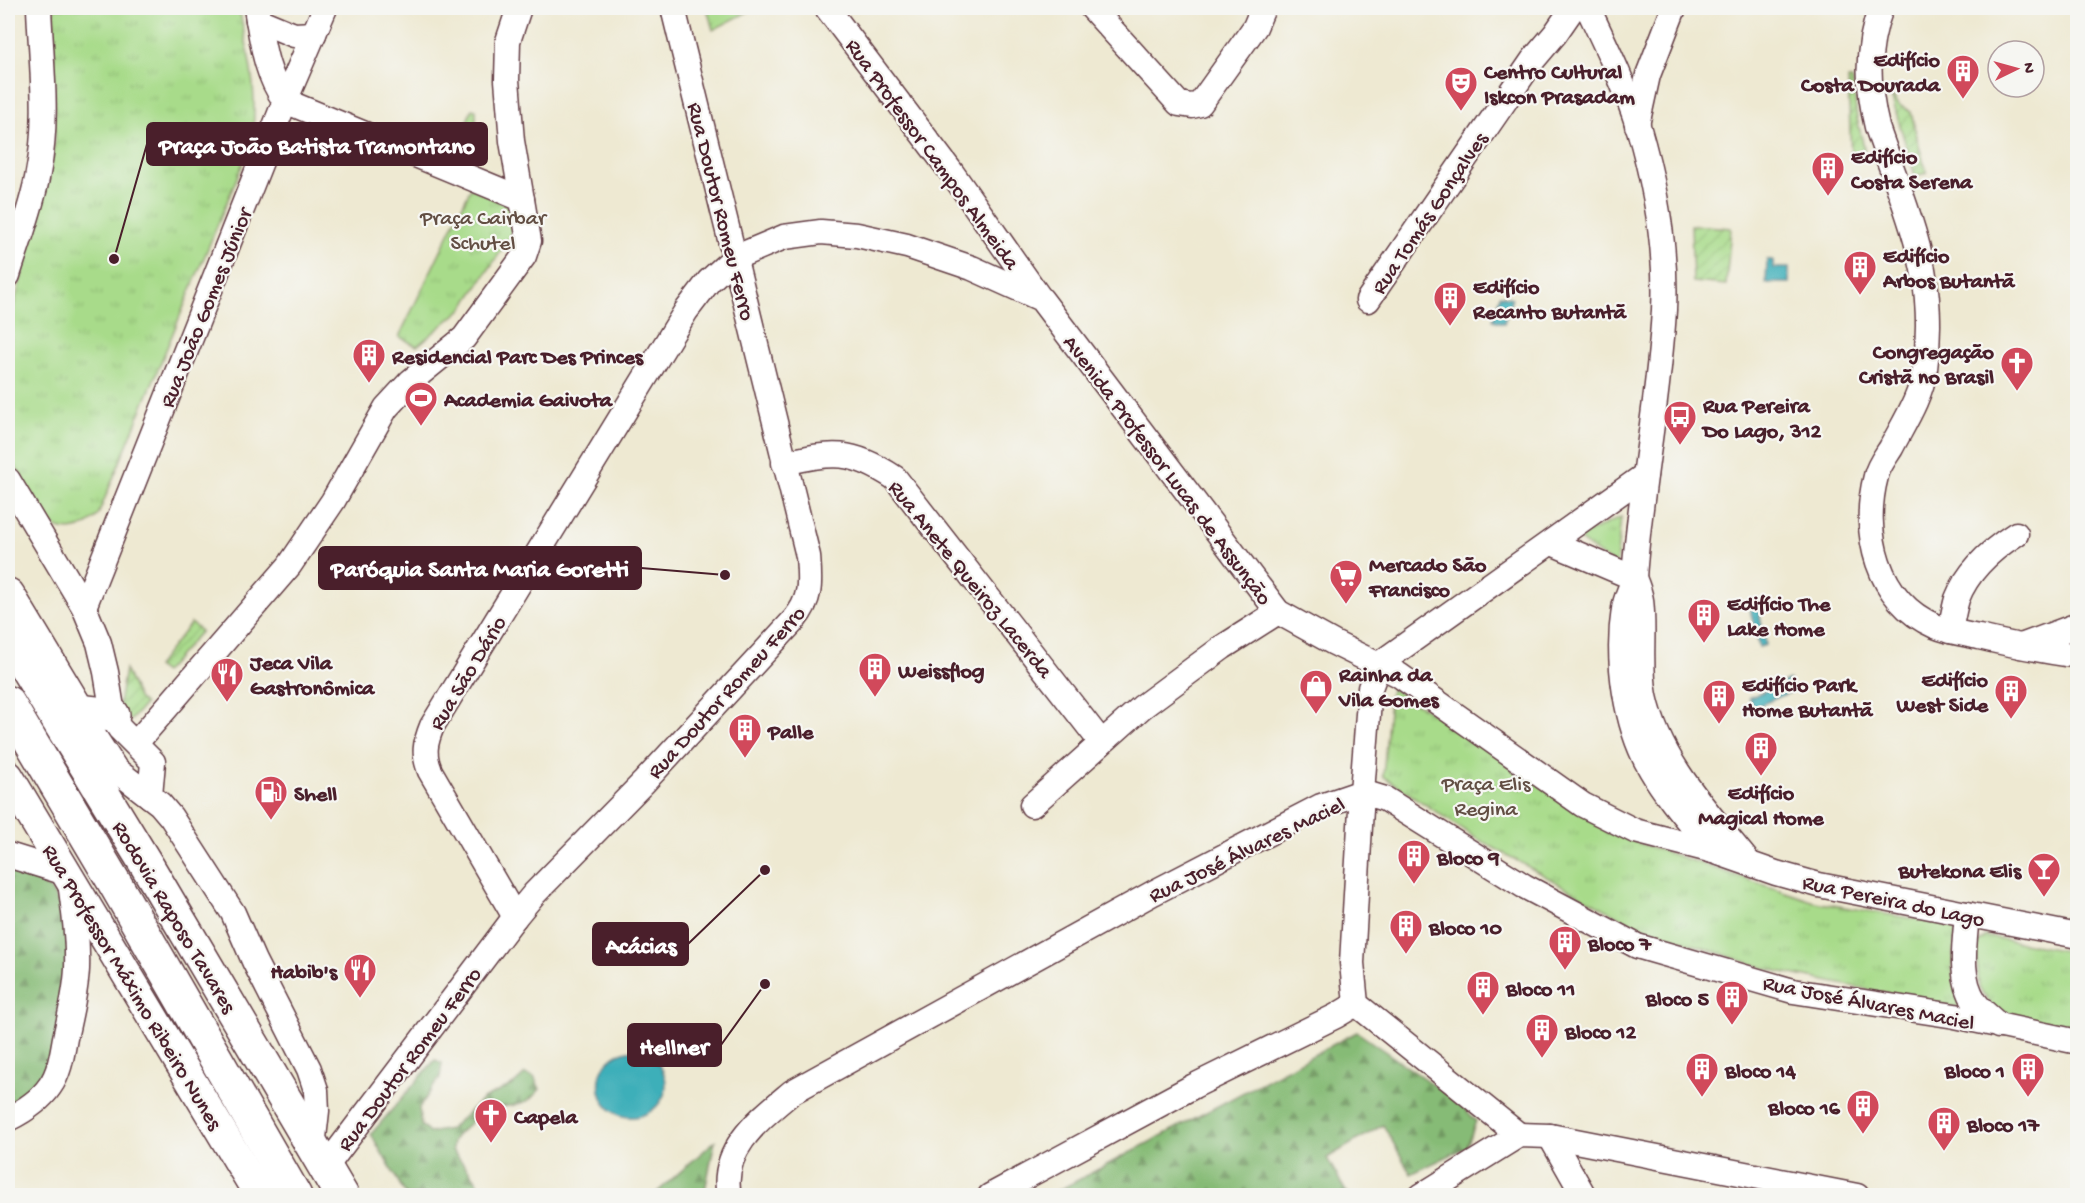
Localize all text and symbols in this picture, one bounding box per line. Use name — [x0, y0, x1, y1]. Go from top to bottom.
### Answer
street label: Rua Professor Campos Almeida — [838, 35, 1024, 277]
north arrow — [1986, 39, 2046, 99]
place label: Edifício Costa Dourada — [1800, 49, 1942, 100]
building icon: Edifício Costa Dourada — [1945, 53, 1981, 100]
place label: Centro Cultural Iskcon Prasadam — [1483, 61, 1635, 112]
text: N — [2018, 62, 2037, 75]
theatre icon: Centro Cultural Iskcon Prasadam — [1443, 65, 1479, 112]
street label: Rua Doutor Romeu Ferro — [679, 100, 759, 324]
callout: Praça João Batista Tramontano — [147, 123, 487, 165]
street label: Rua Tomás Gonçalves — [1367, 128, 1496, 300]
text: Praça João Batista Tramontano — [157, 134, 476, 163]
place label: Edifício Costa Serena — [1850, 146, 1974, 197]
building icon: Edifício Costa Serena — [1810, 150, 1846, 197]
street label: Rua João Gomes Júnior — [156, 203, 261, 412]
park label: Praça Cairbar Schutel — [419, 207, 548, 258]
place label: Edifício Arbos Butantã — [1882, 245, 2016, 296]
building icon: Edifício Arbos Butantã — [1842, 249, 1878, 296]
place label: Edifício Recanto Butantã — [1472, 276, 1628, 327]
building icon: Edifício Recanto Butantã — [1432, 280, 1468, 327]
street label: Avenida Professor Lucas de Assunção — [1056, 331, 1276, 612]
building icon: Residencial Parc Des Princes — [351, 337, 387, 384]
place label: Congregação Cristã no Brasil — [1858, 341, 1995, 392]
church icon: Congregação Cristã no Brasil — [1999, 345, 2035, 392]
place label: Residencial Parc Des Princes — [391, 346, 645, 372]
sports icon: Academia Gaivota — [403, 380, 439, 427]
place label: Academia Gaivota — [443, 389, 614, 415]
place label: Rua Pereira Do Lago, 312 — [1701, 395, 1822, 446]
bus stop icon: Rua Pereira Do Lago, 312 — [1662, 399, 1698, 446]
street label: Rua Anete Queiroz Lacerda — [881, 476, 1057, 685]
callout: Paróquia Santa Maria Goretti — [319, 547, 641, 589]
place label: Mercado São Francisco — [1368, 554, 1487, 605]
text: Paróquia Santa Maria Goretti — [329, 557, 629, 586]
supermarket icon: Mercado São Francisco — [1328, 558, 1364, 605]
place label: Edifício The Lake Home — [1727, 593, 1831, 644]
building icon: Edifício The Lake Home — [1686, 597, 1722, 644]
street label: Rua Doutor Romeu Ferro — [643, 602, 813, 786]
street label: Rua São Dário — [425, 612, 514, 736]
building icon: Weissflog — [857, 651, 893, 698]
place label: Jeca Vila Gastronômica — [249, 652, 376, 703]
restaurant icon: Jeca Vila Gastronômica — [209, 656, 245, 703]
place label: Weissflog — [897, 660, 985, 686]
place label: Rainha da Vila Gomes — [1338, 664, 1441, 715]
shop icon: Rainha da Vila Gomes — [1298, 668, 1334, 715]
place label: Edifício West Side — [1895, 669, 1989, 720]
building icon: Edifício West Side — [1993, 673, 2029, 720]
place label: Edifício Park Home Butantã — [1742, 674, 1874, 725]
building icon: Edifício Park Home Butantã — [1701, 678, 1737, 725]
building icon: Palle — [727, 712, 763, 759]
place label: Palle — [767, 721, 814, 747]
building icon: Edifício Magical Home — [1743, 730, 1779, 777]
park label: Praça Elis Regina — [1441, 773, 1531, 824]
fuel station icon: Shell — [253, 774, 289, 821]
place label: Edifício Magical Home — [1698, 782, 1824, 833]
place label: Shell — [294, 783, 337, 809]
street label: Rua José Álvares Maciel — [1145, 793, 1350, 910]
street label: Rodovia Raposo Tavares — [105, 817, 241, 1020]
building icon: Bloco 9 — [1396, 838, 1432, 885]
street label: Rua Professor Máximo Ribeiro Nunes — [35, 841, 227, 1136]
place label: Bloco 9 — [1436, 847, 1500, 873]
bar icon: Butekona Elis — [2026, 851, 2062, 898]
place label: Butekona Elis — [1898, 860, 2023, 886]
street label: Rua Pereira do Lago — [1800, 871, 1987, 935]
building icon: Bloco 10 — [1388, 908, 1424, 955]
place label: Bloco 10 — [1428, 917, 1503, 943]
callout: Acácias — [593, 923, 688, 965]
building icon: Bloco 7 — [1547, 924, 1583, 971]
place label: Bloco 7 — [1587, 933, 1653, 959]
text: Acácias — [604, 934, 678, 963]
restaurant icon: Habib's — [342, 952, 378, 999]
place label: Habib's — [271, 961, 339, 987]
street label: Rua Doutor Romeu Ferro — [333, 963, 489, 1158]
building icon: Bloco 11 — [1465, 969, 1501, 1016]
street label: Rua José Álvares Maciel — [1760, 972, 1976, 1038]
place label: Bloco 11 — [1505, 978, 1575, 1004]
building icon: Bloco 5 — [1714, 979, 1750, 1026]
place label: Bloco 5 — [1645, 988, 1709, 1014]
building icon: Bloco 12 — [1524, 1012, 1560, 1059]
place label: Bloco 12 — [1564, 1021, 1637, 1047]
callout: Hellner — [628, 1024, 721, 1066]
text: Hellner — [640, 1035, 711, 1064]
building icon: Bloco 14 — [1684, 1051, 1720, 1098]
building icon: Bloco 1 — [2010, 1051, 2046, 1098]
place label: Bloco 14 — [1724, 1060, 1797, 1086]
place label: Bloco 1 — [1944, 1060, 2005, 1086]
building icon: Bloco 16 — [1845, 1088, 1881, 1135]
church icon: Capela — [473, 1097, 509, 1144]
place label: Bloco 16 — [1767, 1097, 1841, 1123]
building icon: Bloco 17 — [1926, 1105, 1962, 1152]
place label: Capela — [513, 1106, 579, 1132]
place label: Bloco 17 — [1966, 1114, 2041, 1140]

